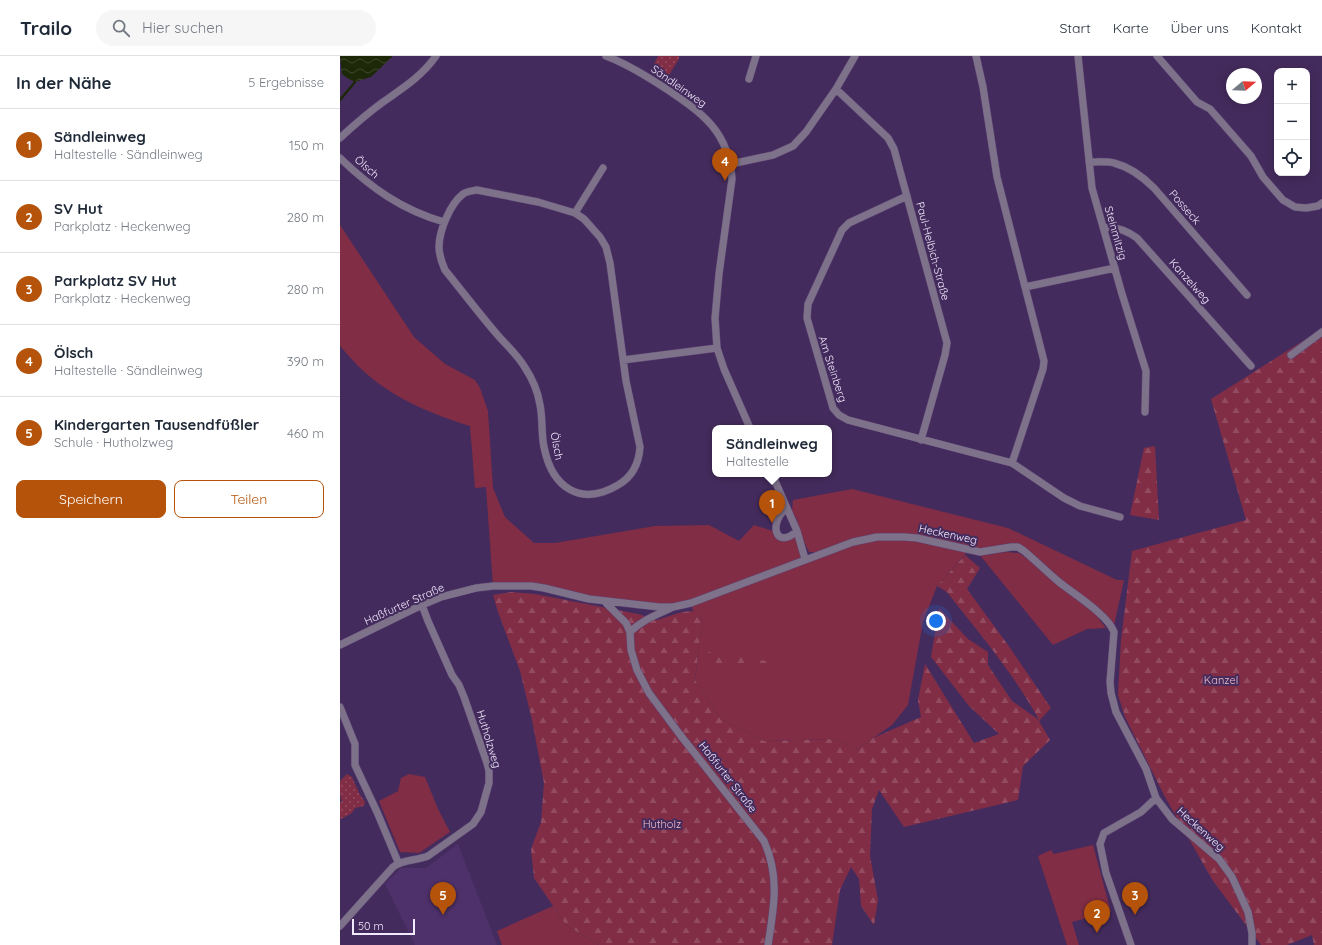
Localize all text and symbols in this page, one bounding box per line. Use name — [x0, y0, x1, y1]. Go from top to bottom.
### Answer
search box — [96, 10, 376, 46]
text: Trailo — [20, 16, 72, 40]
icon: search — [110, 17, 132, 39]
text: Hier suchen — [142, 18, 223, 37]
text: Start — [1059, 19, 1091, 37]
text: Karte — [1113, 19, 1149, 37]
text: Über uns — [1171, 19, 1229, 37]
text: Kontakt — [1251, 19, 1302, 37]
street label: Sändleinweg — [649, 62, 709, 110]
north arrow — [1226, 68, 1262, 104]
map controls — [1274, 68, 1310, 176]
button: + — [1274, 68, 1310, 104]
text: In der Nähe — [16, 72, 112, 93]
text: 5 Ergebnisse — [248, 74, 324, 90]
button: − — [1274, 104, 1310, 140]
text: Sändleinweg — [54, 127, 146, 146]
text: 1 — [26, 137, 32, 153]
text: 150 m — [289, 137, 324, 153]
button: locate — [1274, 140, 1310, 176]
text: Haltestelle · Sändleinweg — [54, 146, 203, 162]
pin: 4 — [712, 148, 738, 181]
street label: Ölsch — [352, 153, 382, 181]
street label: Posseck — [1166, 187, 1204, 227]
text: SV Hut — [54, 199, 103, 218]
street label: Paul-Helbich-Straße — [913, 200, 953, 302]
street label: Steinmitzig — [1102, 204, 1130, 262]
text: 2 — [25, 209, 33, 225]
text: 280 m — [287, 209, 324, 225]
text: Parkplatz · Heckenweg — [54, 218, 191, 234]
street label: Kanzelweg — [1166, 256, 1214, 306]
text: Parkplatz SV Hut — [54, 271, 177, 290]
text: 3 — [26, 281, 32, 297]
text: 280 m — [287, 281, 324, 297]
text: Parkplatz · Heckenweg — [54, 290, 191, 306]
street label: Am Steinberg — [816, 334, 850, 404]
text: Ölsch — [54, 343, 93, 362]
text: 4 — [25, 353, 33, 369]
text: 390 m — [287, 353, 324, 369]
text: Haltestelle · Sändleinweg — [54, 362, 203, 378]
text: Kindergarten Tausendfüßler — [54, 415, 259, 434]
text: 5 — [25, 425, 33, 441]
text: 460 m — [287, 425, 324, 441]
popup — [712, 425, 832, 477]
street label: Ölsch — [547, 431, 567, 461]
text: Schule · Hutholzweg — [54, 434, 173, 450]
text: Sändleinweg — [726, 434, 818, 453]
text: Haltestelle — [726, 453, 789, 469]
button: Speichern — [16, 480, 166, 518]
button: Teilen — [174, 480, 324, 518]
pin: 1 — [759, 490, 785, 523]
street label: Heckenweg — [918, 521, 978, 547]
street label: Haßfurter Straße — [362, 580, 446, 628]
your location — [926, 611, 946, 631]
park label: Kanzel — [1204, 673, 1238, 687]
street label: Hutholzweg — [474, 708, 504, 770]
street label: Haßfurter Straße — [696, 739, 760, 815]
street label: Heckenweg — [1174, 804, 1228, 854]
park label: Hutholz — [643, 817, 681, 831]
pin: 5 — [430, 882, 456, 915]
pin: 3 — [1122, 882, 1148, 915]
pin: 2 — [1084, 900, 1110, 933]
scale bar — [352, 917, 415, 936]
text: 50 m — [358, 919, 384, 933]

